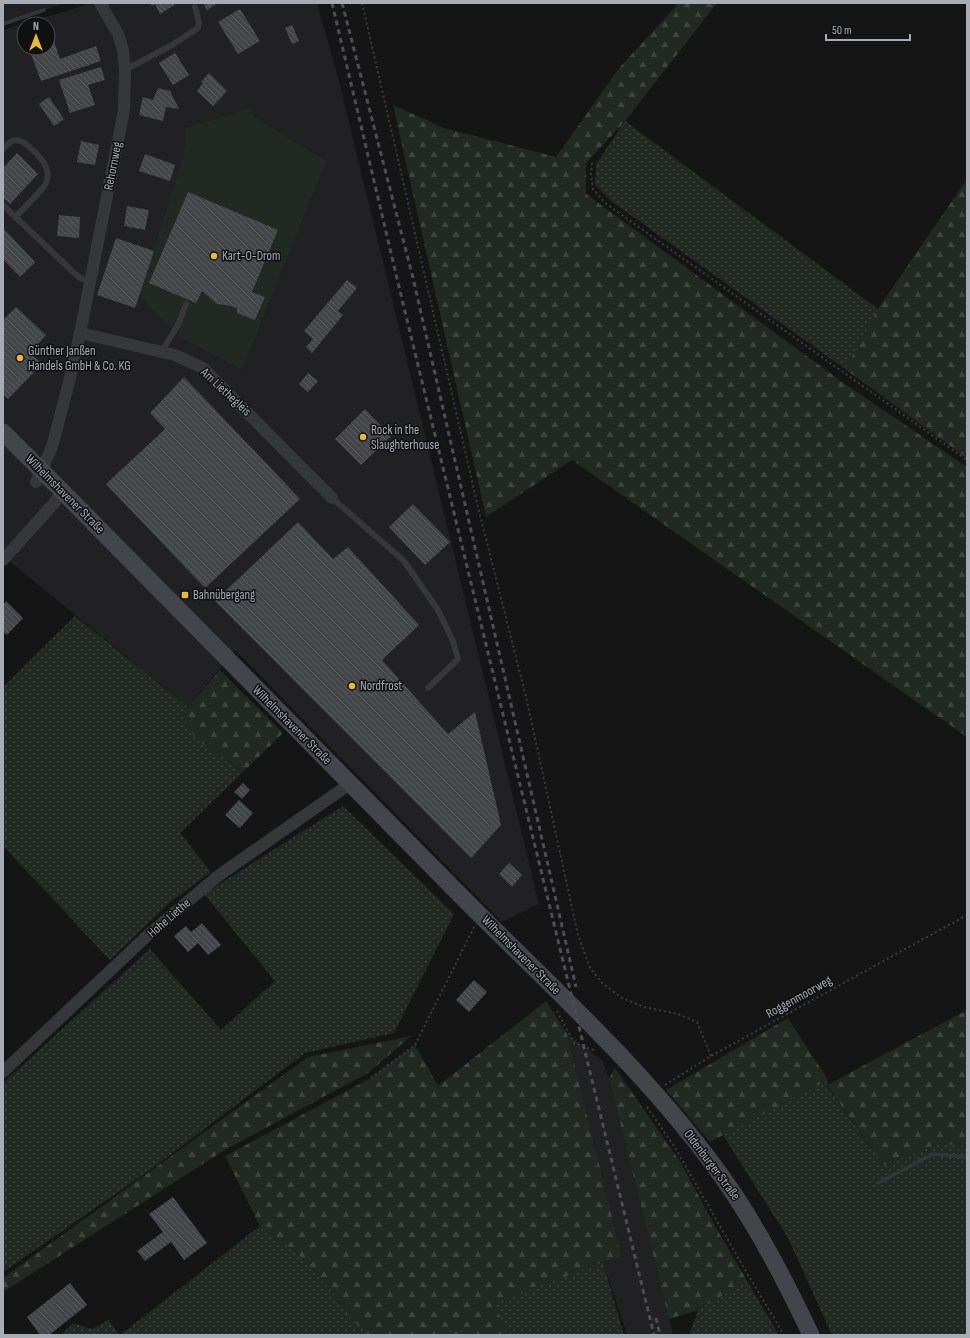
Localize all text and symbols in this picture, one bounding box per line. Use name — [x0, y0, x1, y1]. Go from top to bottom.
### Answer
north arrow — [16, 16, 56, 56]
scale bar — [826, 16, 910, 42]
text: N — [33, 20, 39, 33]
text: 50 m — [832, 23, 852, 38]
street label: Rehornweg — [100, 140, 126, 192]
place label: Kart-O-Drom — [222, 248, 280, 264]
marker: Kart-O-Drom — [209, 251, 219, 261]
place label: Günther Janßen Handels GmbH & Co. KG — [28, 343, 131, 374]
marker: Günther Janßen Handels GmbH & Co. KG — [15, 353, 25, 363]
street label: Am Liethegleis — [197, 364, 255, 420]
place label: Rock in the Slaughterhouse — [371, 422, 439, 453]
marker: Rock in the Slaughterhouse — [358, 432, 368, 442]
street label: Wilhelmshavener Straße — [22, 451, 108, 537]
place label: Bahnübergang — [193, 587, 255, 603]
marker: Bahnübergang — [180, 590, 190, 600]
place label: Nordfrost — [360, 678, 402, 694]
marker: Nordfrost — [347, 681, 357, 691]
street label: Wilhelmshavener Straße — [249, 682, 335, 768]
street label: Hohe Liethe — [144, 895, 194, 941]
street label: Wilhelmshavener Straße — [478, 912, 564, 998]
street label: Roggenmoorweg — [763, 972, 835, 1022]
street label: Oldenburger Straße — [680, 1127, 744, 1203]

